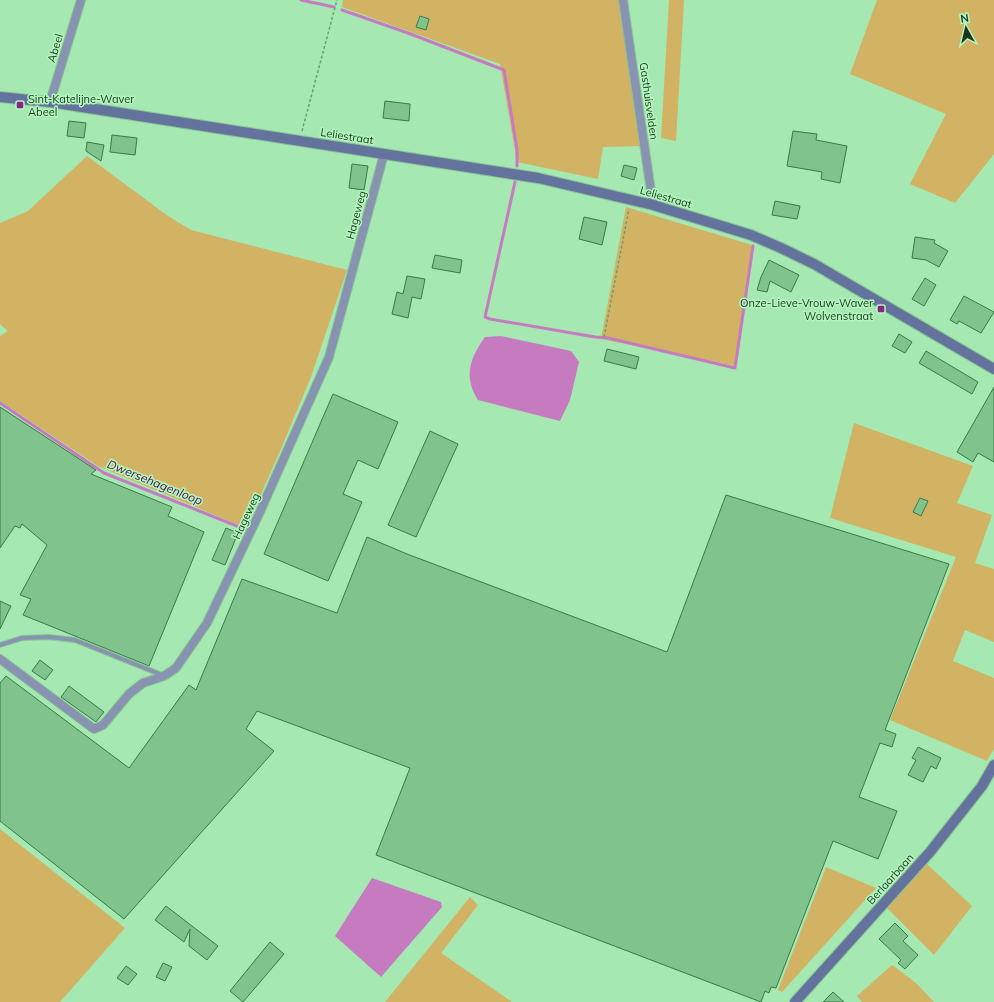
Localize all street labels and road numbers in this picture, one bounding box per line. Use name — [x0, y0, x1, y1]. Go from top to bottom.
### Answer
street label: Abeel — [44, 32, 66, 64]
street label: Gasthuisvelden — [637, 61, 661, 141]
street label: Leliestraat — [320, 125, 375, 147]
street label: Leliestraat — [638, 183, 694, 211]
street label: Hageweg — [343, 189, 369, 241]
street label: Hageweg — [229, 491, 263, 541]
street label: Berlaarbaan — [864, 851, 916, 907]

